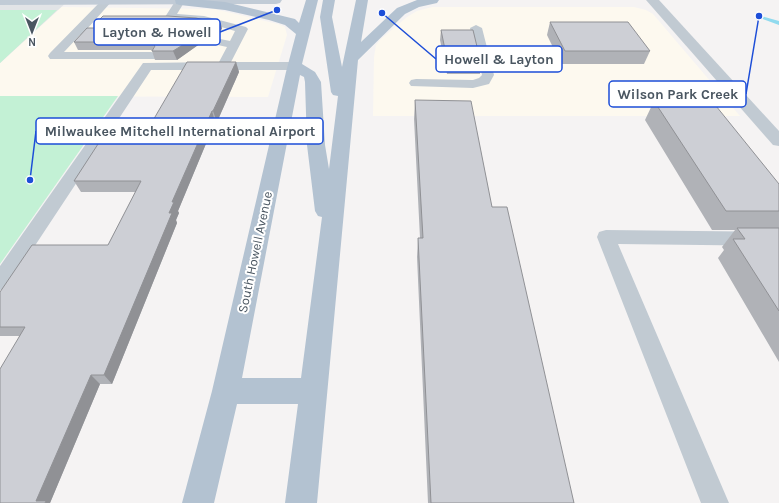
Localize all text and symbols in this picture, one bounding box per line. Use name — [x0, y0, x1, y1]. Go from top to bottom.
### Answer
north arrow — [12, 12, 52, 52]
callout: Layton & Howell — [94, 19, 220, 45]
text: Layton & Howell — [102, 24, 212, 41]
text: N — [28, 35, 36, 48]
callout: Howell & Layton — [436, 46, 562, 72]
text: Howell & Layton — [444, 51, 554, 68]
callout: Wilson Park Creek — [609, 81, 746, 107]
text: Wilson Park Creek — [618, 86, 739, 103]
callout: Milwaukee Mitchell International Airport — [36, 118, 323, 144]
text: Milwaukee Mitchell International Airport — [45, 123, 316, 140]
street label: South Howell Avenue — [235, 190, 275, 314]

